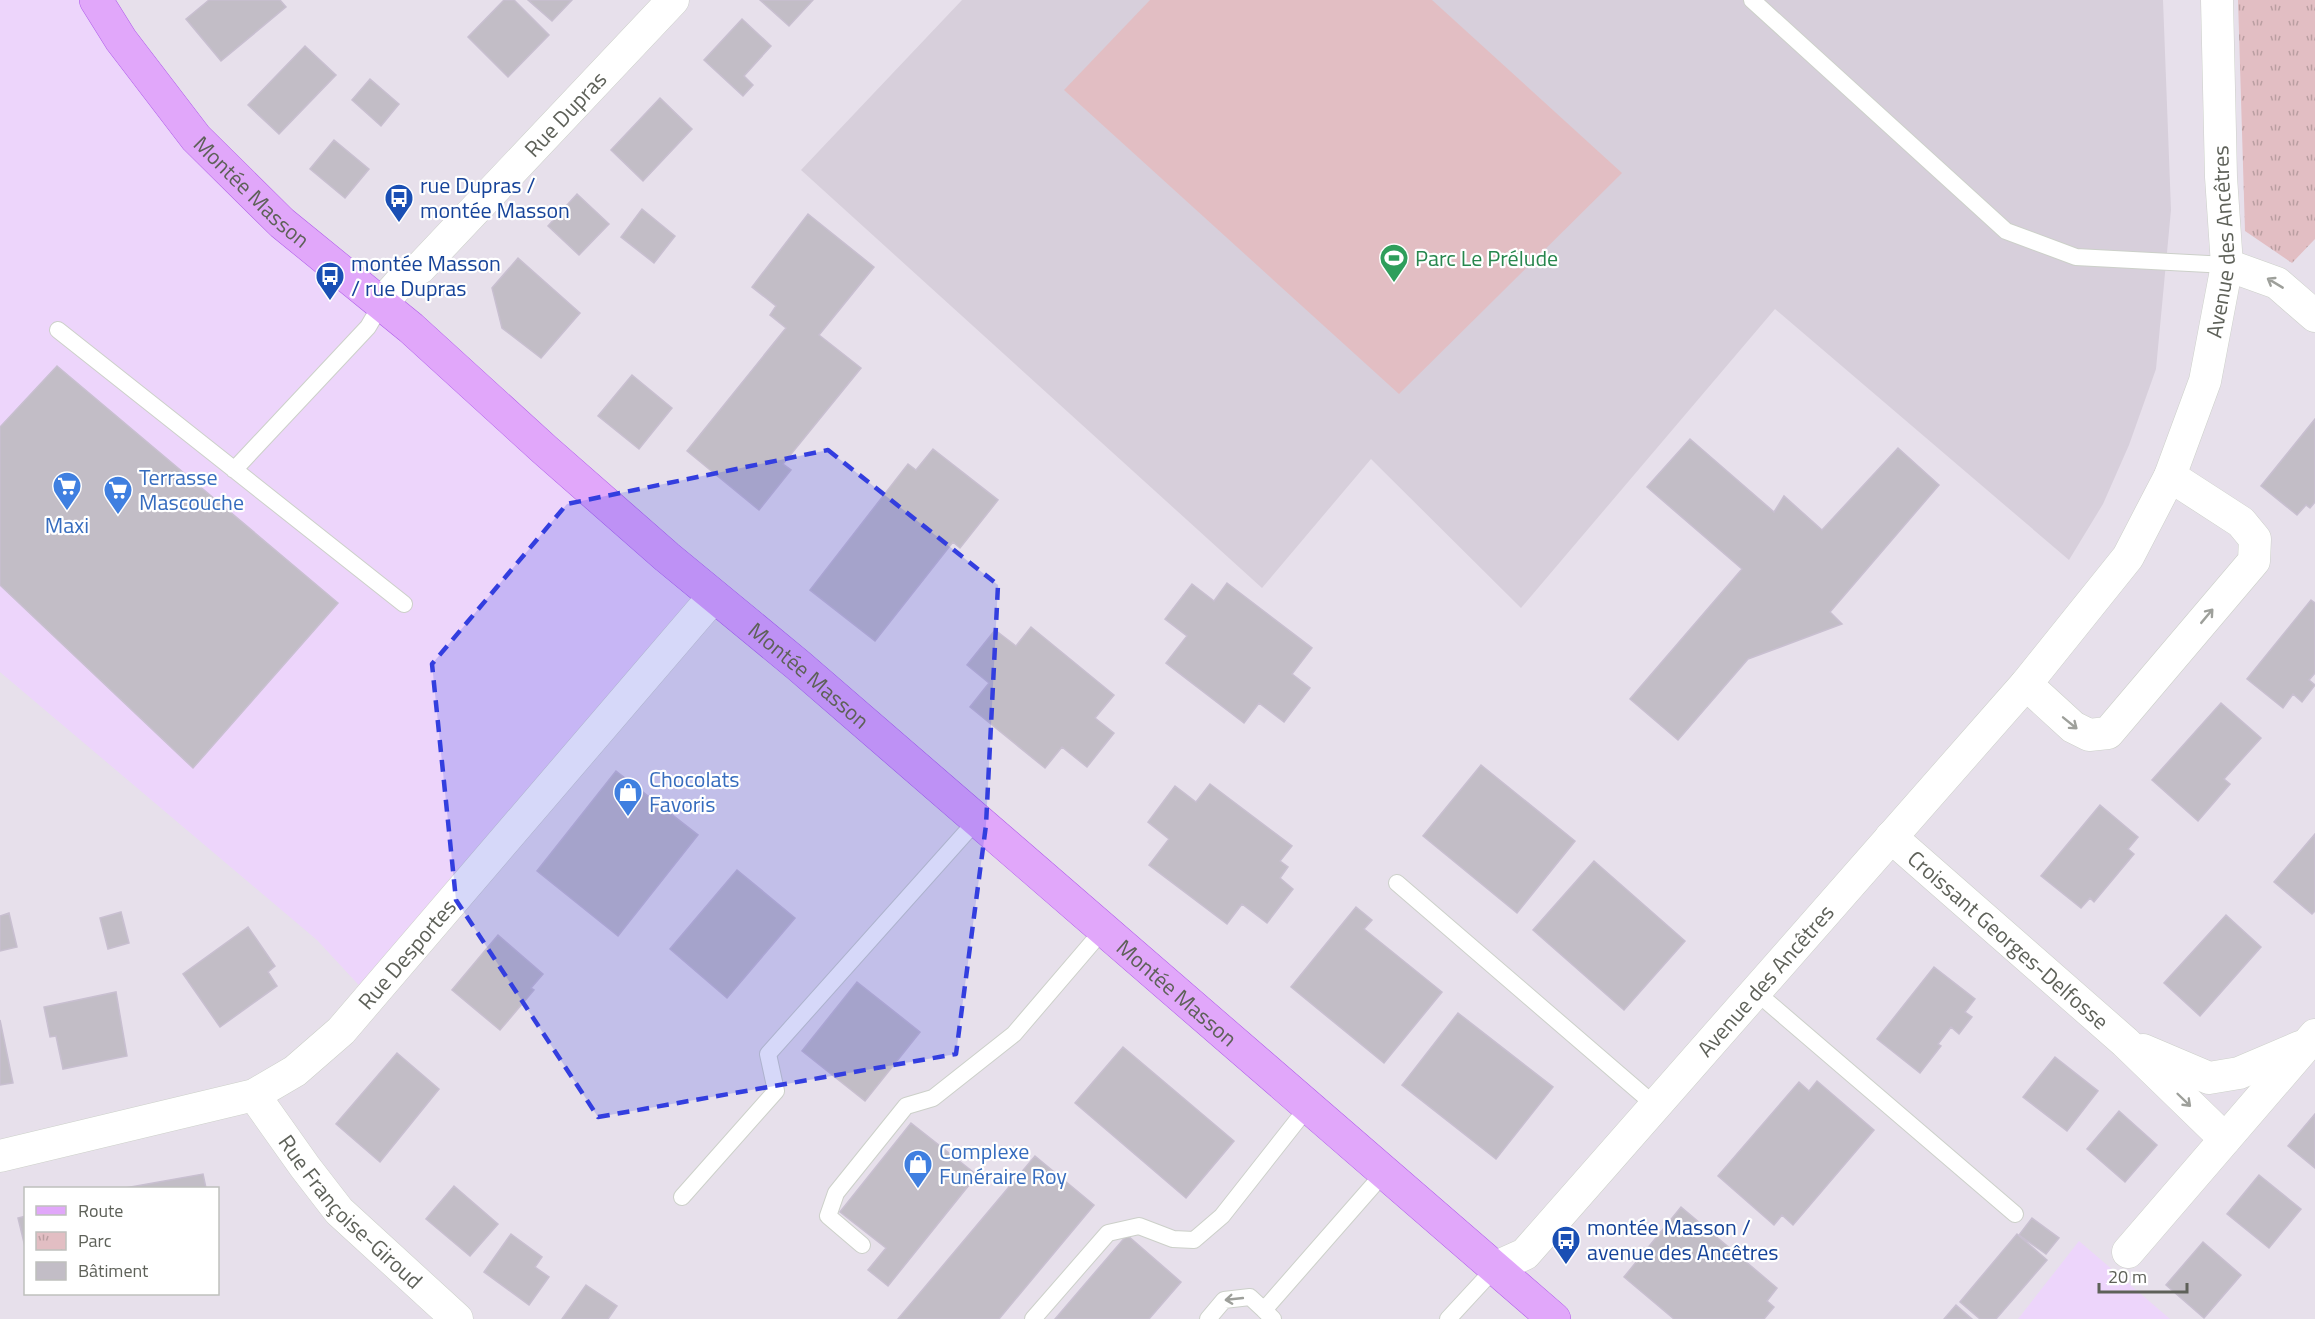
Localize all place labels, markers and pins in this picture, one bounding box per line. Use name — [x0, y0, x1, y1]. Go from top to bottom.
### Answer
place label: rue Dupras / montée Masson — [420, 168, 570, 227]
bus stop icon: rue Dupras / montée Masson — [383, 182, 415, 224]
place label: Parc Le Prélude — [1415, 241, 1558, 275]
sports icon: Parc Le Prélude — [1378, 242, 1410, 284]
place label: montée Masson / rue Dupras — [351, 246, 501, 305]
bus stop icon: montée Masson / rue Dupras — [314, 260, 346, 302]
place label: Terrasse Mascouche — [139, 460, 244, 519]
supermarket icon: Maxi — [51, 470, 83, 512]
supermarket icon: Terrasse Mascouche — [102, 474, 134, 516]
place label: Maxi — [45, 508, 89, 542]
place label: Chocolats Favoris — [649, 762, 740, 821]
shop icon: Chocolats Favoris — [612, 776, 644, 818]
place label: Complexe Funéraire Roy — [939, 1134, 1067, 1193]
shop icon: Complexe Funéraire Roy — [902, 1148, 934, 1190]
place label: montée Masson / avenue des Ancêtres — [1587, 1210, 1779, 1269]
bus stop icon: montée Masson / avenue des Ancêtres — [1550, 1224, 1582, 1266]

